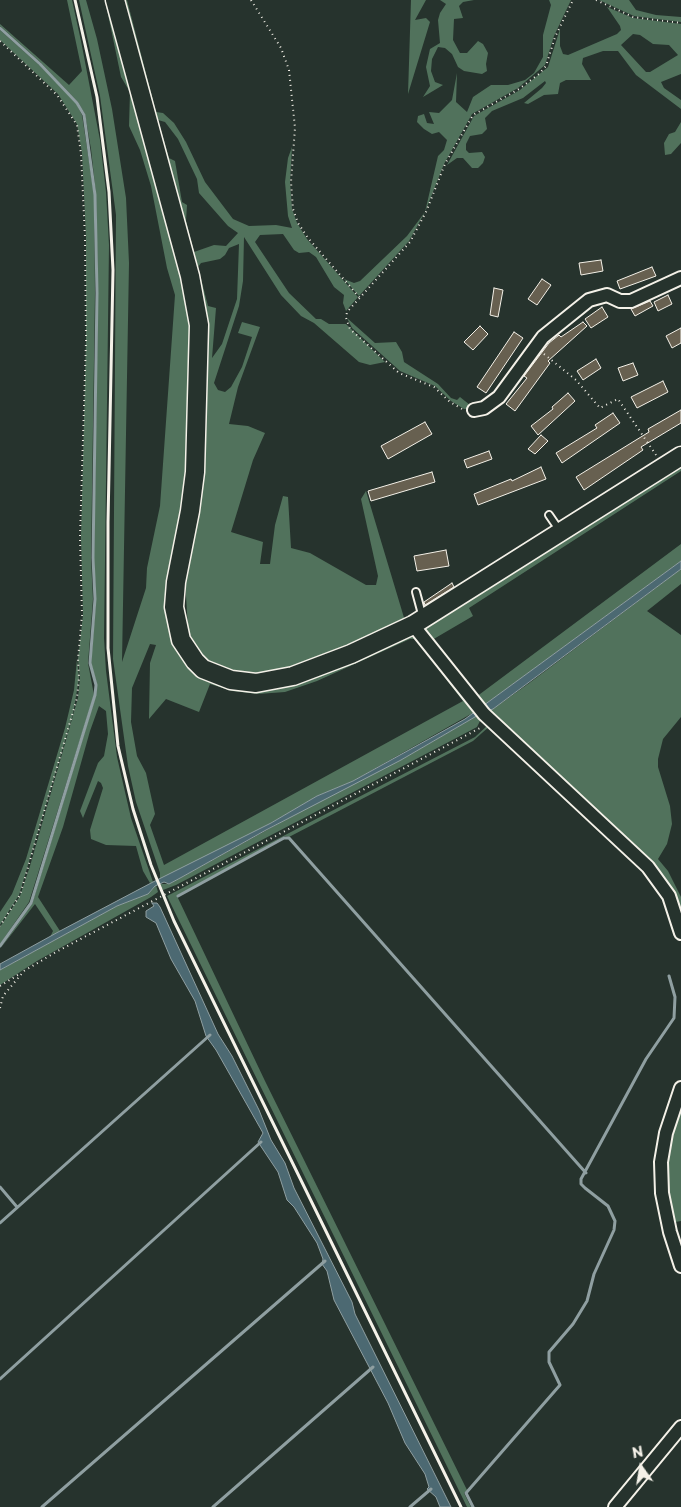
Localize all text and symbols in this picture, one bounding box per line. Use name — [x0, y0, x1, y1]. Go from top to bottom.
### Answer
text: N — [630, 1440, 645, 1463]
north arrow — [616, 1442, 666, 1492]

